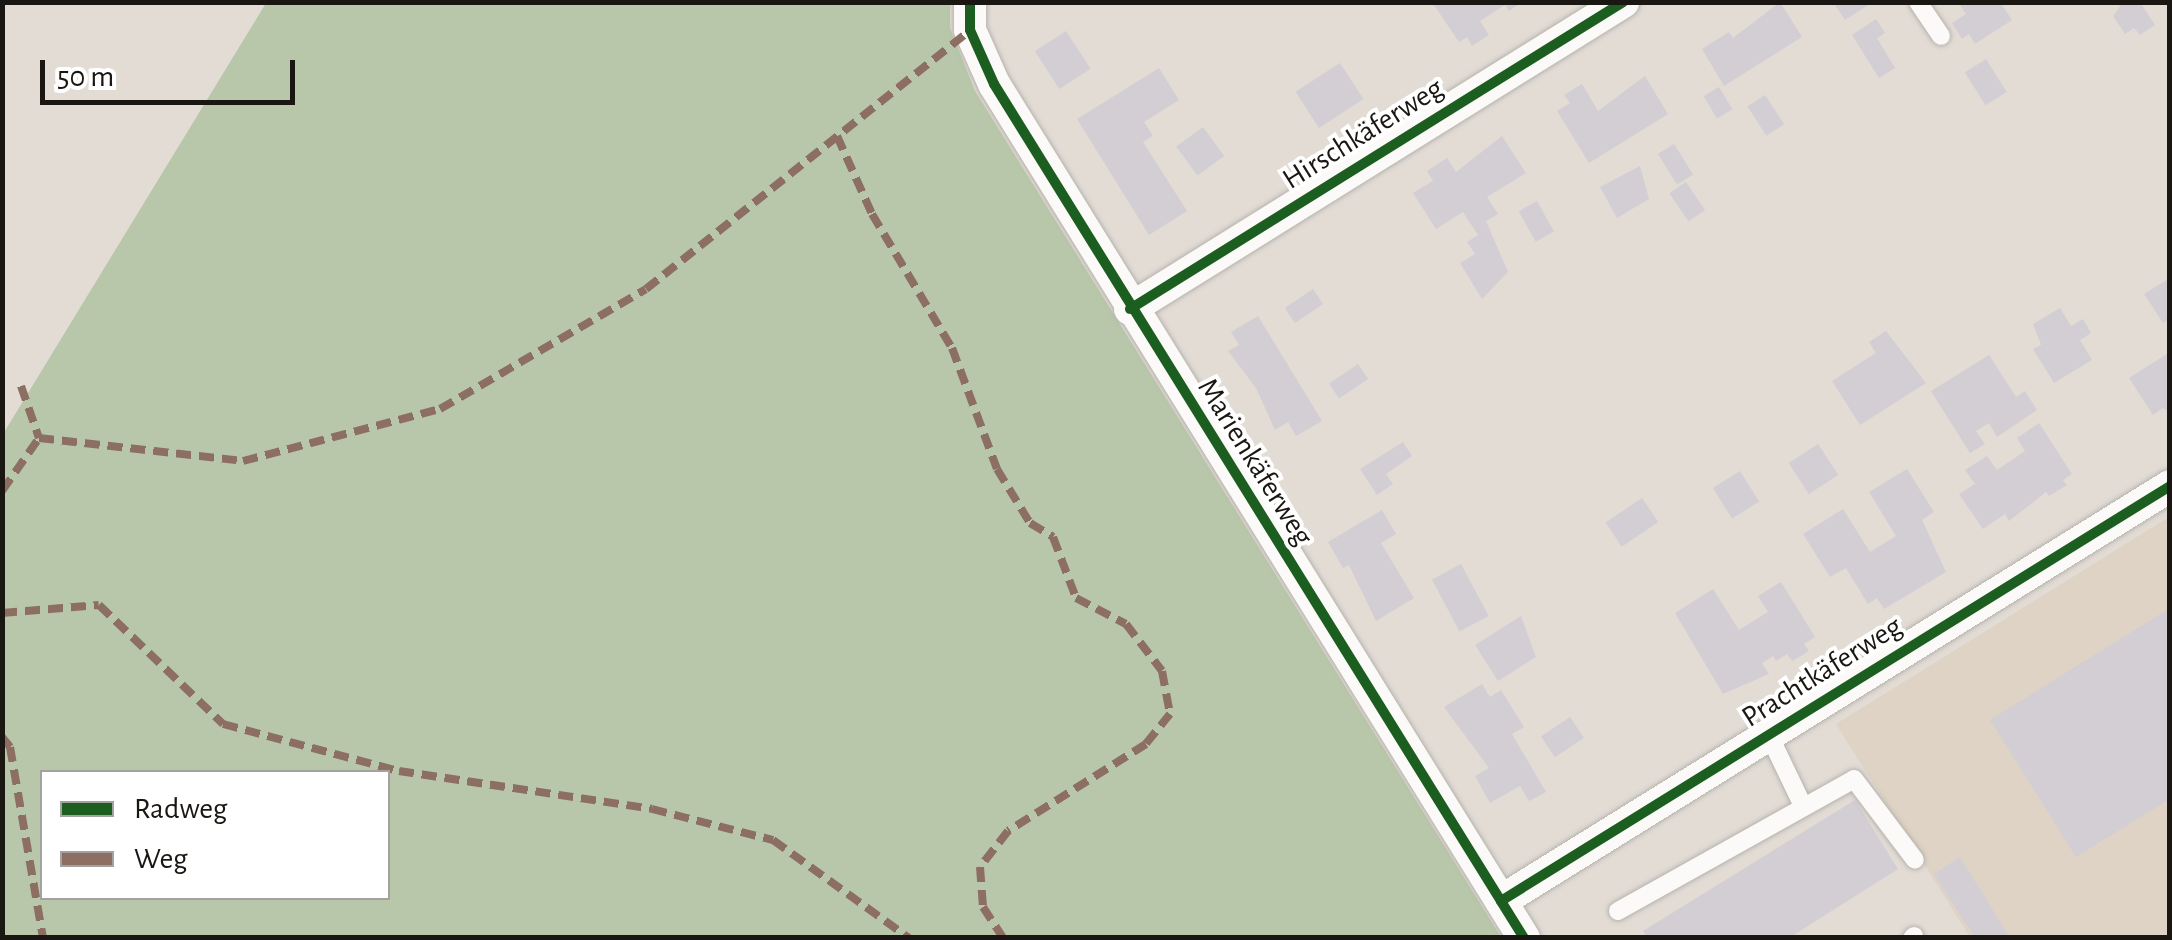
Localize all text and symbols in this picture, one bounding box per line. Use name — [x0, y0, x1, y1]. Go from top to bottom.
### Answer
scale bar — [45, 40, 300, 102]
text: 50 m — [57, 62, 114, 92]
street label: Hirschkäferweg — [1276, 70, 1450, 198]
street label: Marienkäferweg — [1189, 372, 1321, 552]
street label: Prachtkäferweg — [1735, 608, 1909, 736]
legend — [40, 770, 390, 900]
text: Radweg — [134, 794, 227, 824]
text: Weg — [134, 844, 188, 874]

